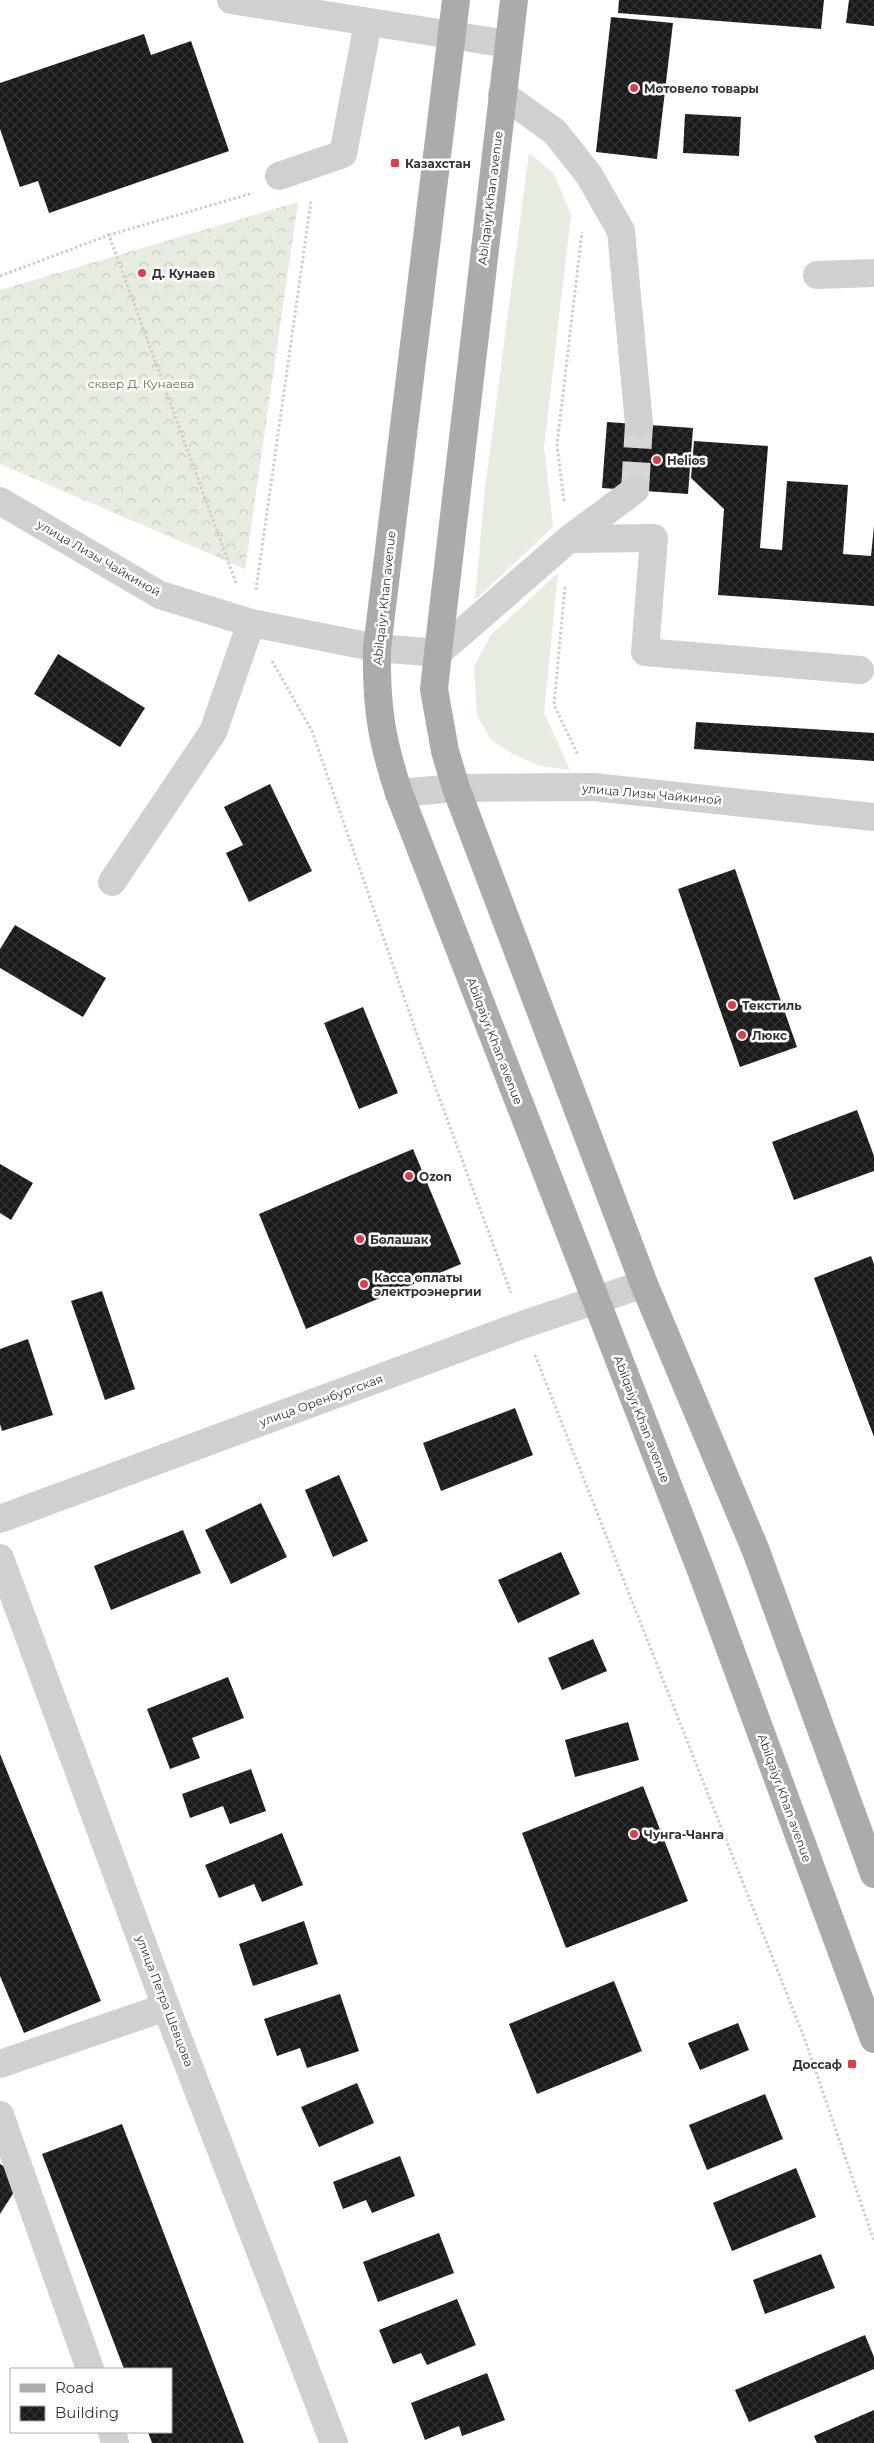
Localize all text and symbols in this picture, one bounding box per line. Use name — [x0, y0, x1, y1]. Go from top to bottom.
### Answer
place label: Мотовело товары — [644, 81, 759, 96]
marker: Мотовело товары — [628, 82, 640, 94]
street label: Abilqaiyr Khan avenue — [474, 130, 506, 266]
place label: Казахстан — [405, 156, 471, 171]
marker: Казахстан — [389, 157, 401, 169]
place label: Д. Кунаев — [152, 266, 215, 281]
marker: Д. Кунаев — [136, 267, 148, 279]
park label: сквер Д. Кунаева — [88, 376, 194, 391]
place label: Helios — [667, 453, 706, 468]
marker: Helios — [651, 454, 663, 466]
street label: улица Лизы Чайкиной — [34, 516, 164, 600]
street label: Abilqaiyr Khan avenue — [369, 530, 399, 666]
street label: улица Лизы Чайкиной — [580, 780, 723, 808]
street label: Abilqaiyr Khan avenue — [464, 975, 526, 1107]
place label: Текстиль — [742, 998, 802, 1013]
marker: Текстиль — [726, 999, 738, 1011]
place label: Люкс — [752, 1028, 787, 1043]
marker: Люкс — [736, 1029, 748, 1041]
place label: Ozon — [419, 1169, 452, 1184]
marker: Ozon — [403, 1170, 415, 1182]
place label: Болашак — [370, 1232, 429, 1247]
marker: Болашак — [354, 1233, 366, 1245]
place label: Касса оплаты электроэнергии — [374, 1270, 482, 1299]
marker: Касса оплаты электроэнергии — [358, 1278, 370, 1290]
street label: Abilqaiyr Khan avenue — [611, 1353, 673, 1485]
street label: улица Оренбургская — [256, 1371, 385, 1430]
street label: Abilqaiyr Khan avenue — [755, 1732, 815, 1864]
place label: Чунга-Чанга — [644, 1827, 724, 1842]
marker: Чунга-Чанга — [628, 1828, 640, 1840]
street label: улица Петра Шевцова — [133, 1932, 197, 2069]
place label: Доссаф — [793, 2057, 842, 2072]
marker: Доссаф — [846, 2058, 858, 2070]
legend — [10, 2368, 172, 2433]
text: Road — [55, 2378, 94, 2397]
text: Building — [55, 2403, 119, 2422]

